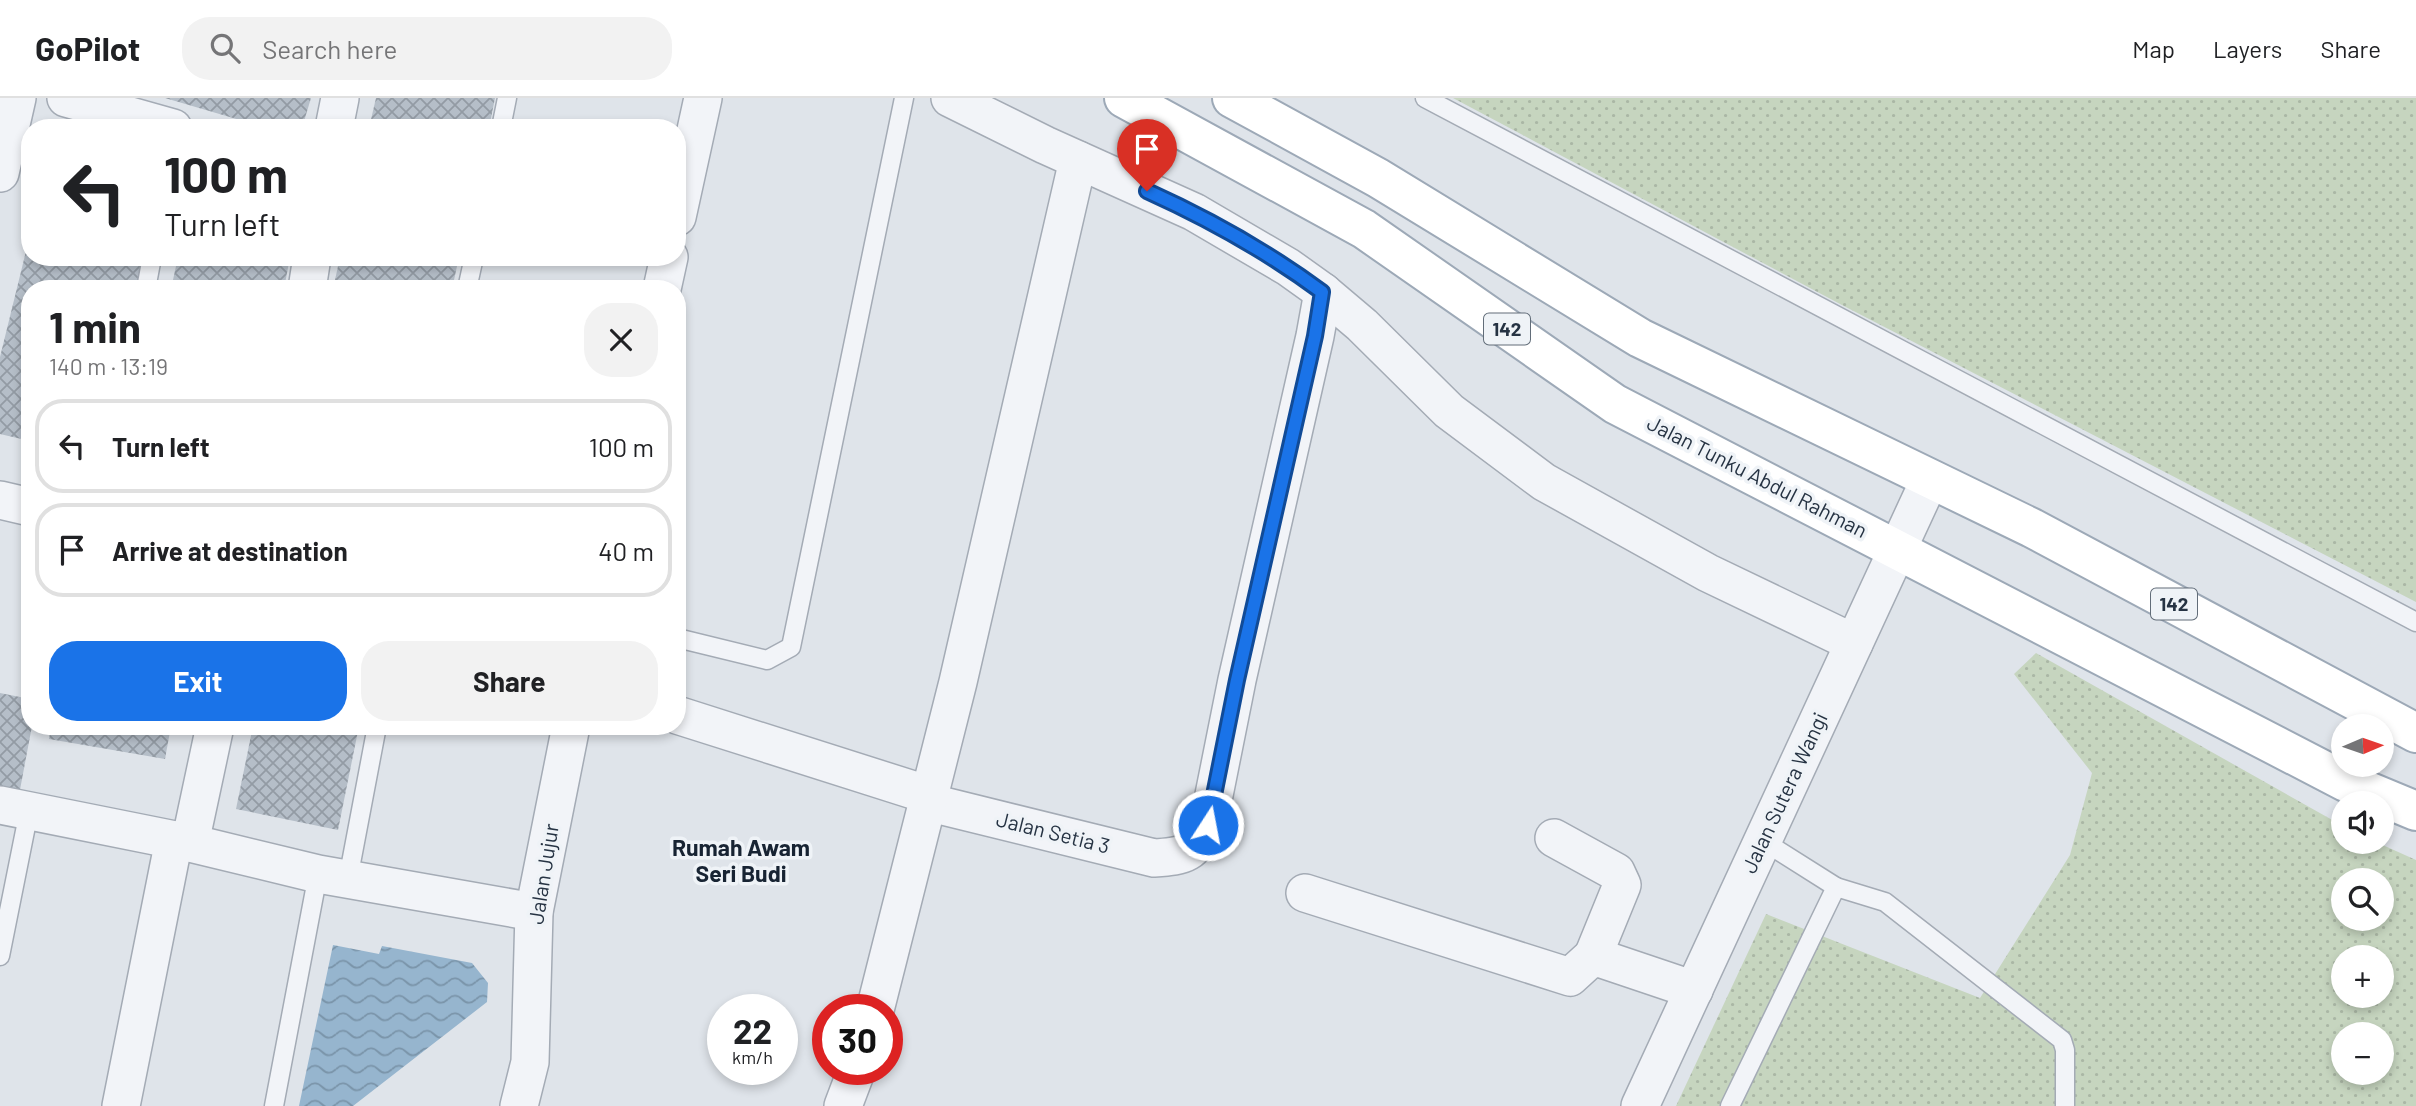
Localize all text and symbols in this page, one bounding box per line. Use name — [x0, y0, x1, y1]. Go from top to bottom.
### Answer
search box — [182, 17, 672, 80]
text: GoPilot — [35, 28, 140, 68]
icon: search — [206, 29, 244, 67]
text: Search here — [262, 33, 397, 64]
text: Map — [2132, 34, 2175, 63]
text: Layers — [2213, 34, 2282, 63]
text: Share — [2320, 34, 2381, 63]
pin — [1117, 119, 1177, 191]
icon: arrive — [1128, 130, 1166, 168]
text: 100 m — [164, 144, 288, 203]
icon: left — [49, 147, 140, 238]
text: Turn left — [164, 204, 281, 242]
text: 1 min — [49, 301, 141, 351]
button: close — [584, 303, 658, 377]
road number: 142 — [1484, 314, 1530, 344]
text: 140 m · 13:19 — [49, 352, 168, 380]
street label: Jalan Tunku Abdul Rahman — [1643, 409, 1872, 542]
icon: left — [53, 427, 91, 465]
text: Turn left — [112, 431, 210, 462]
text: 100 m — [589, 431, 654, 462]
icon: arrive — [53, 531, 91, 569]
text: Arrive at destination — [112, 535, 348, 566]
text: 40 m — [598, 535, 654, 566]
road number: 142 — [2151, 589, 2197, 620]
button: Exit — [49, 641, 347, 721]
button: Share — [361, 641, 658, 721]
street label: Jalan Sutera Wangi — [1735, 708, 1832, 877]
north arrow — [2331, 714, 2394, 777]
map controls — [2331, 714, 2394, 1085]
position arrow — [1171, 788, 1245, 862]
button: sound — [2331, 791, 2394, 854]
street label: Jalan Setia 3 — [994, 805, 1113, 858]
street label: Jalan Jujur — [522, 821, 563, 926]
district label: Rumah Awam Seri Budi — [672, 833, 810, 887]
button: search — [2331, 868, 2394, 931]
button: + — [2331, 945, 2394, 1008]
speed limit sign: 30 — [812, 994, 903, 1085]
text: 22 — [733, 1009, 772, 1051]
button: − — [2331, 1022, 2394, 1085]
text: km/h — [732, 1046, 773, 1068]

